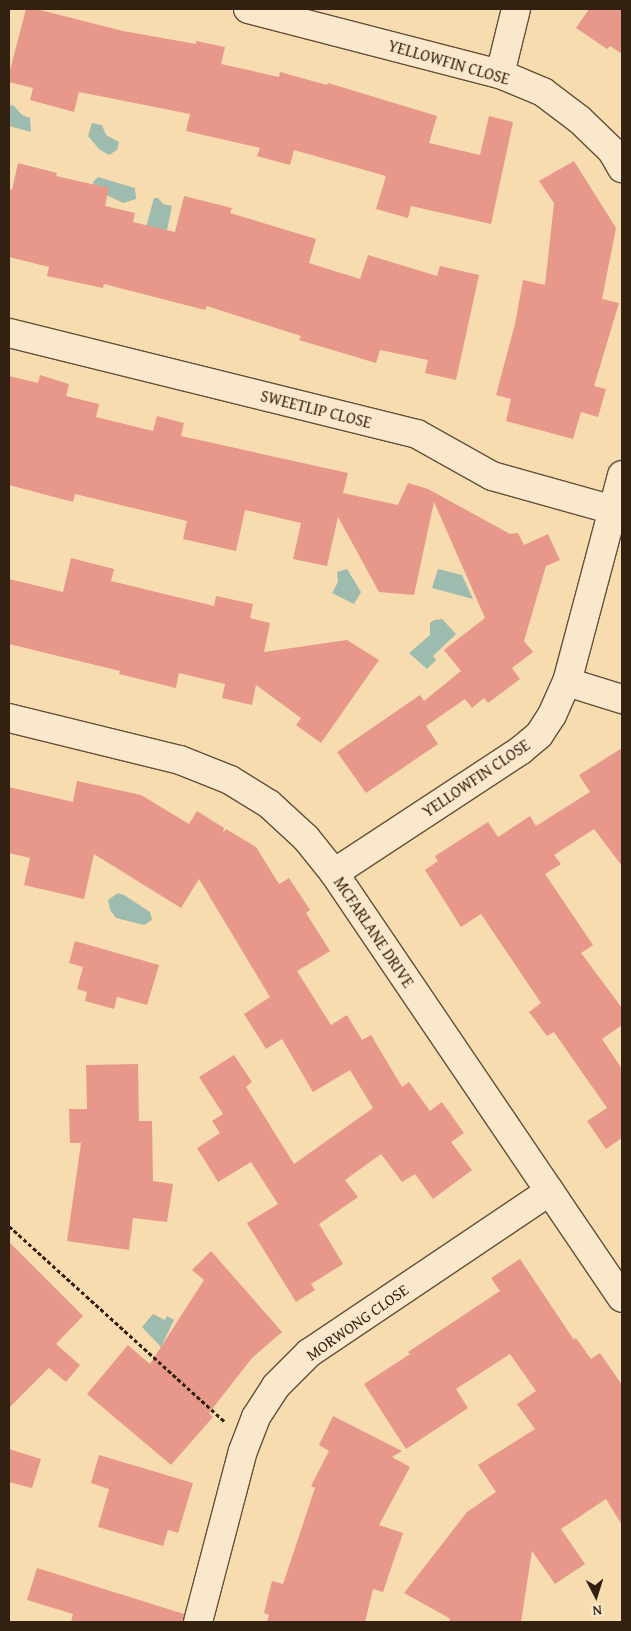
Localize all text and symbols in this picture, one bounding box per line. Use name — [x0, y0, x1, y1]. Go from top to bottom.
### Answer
street label: YELLOWFIN CLOSE — [386, 35, 512, 89]
street label: SWEETLIP CLOSE — [259, 386, 373, 432]
street label: YELLOWFIN CLOSE — [419, 735, 533, 821]
street label: MCFARLANE DRIVE — [330, 873, 418, 991]
street label: MORWONG CLOSE — [302, 1280, 412, 1364]
north arrow — [571, 1571, 621, 1621]
text: N — [592, 1601, 603, 1621]

